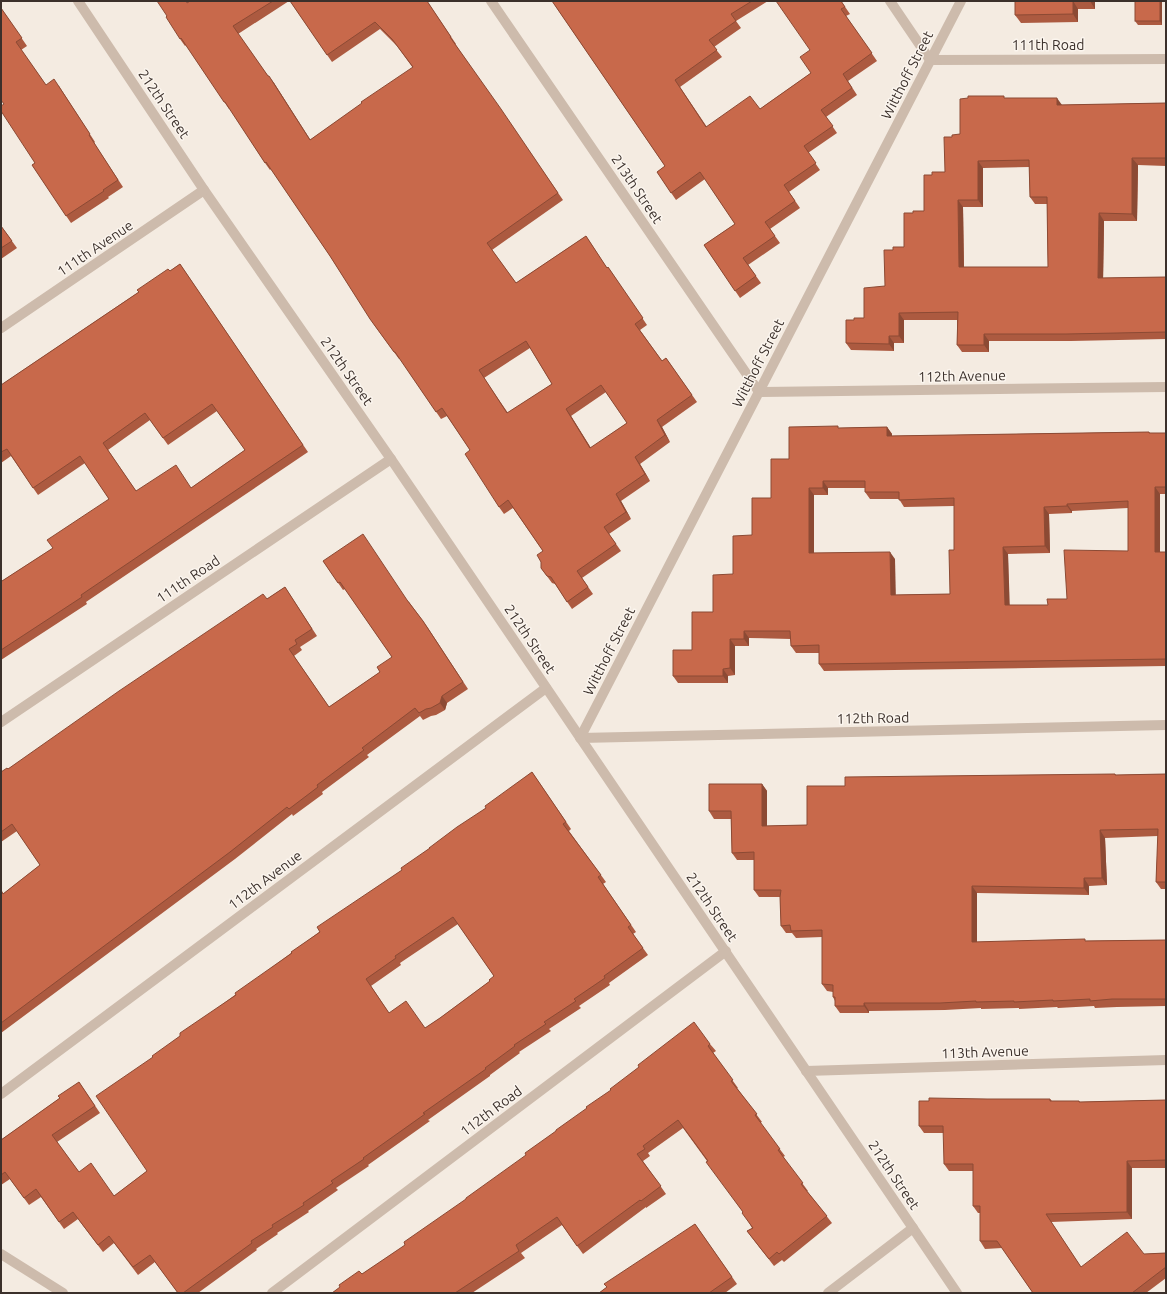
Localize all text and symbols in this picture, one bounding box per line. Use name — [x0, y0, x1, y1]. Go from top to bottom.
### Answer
street label: Witthoff Street — [878, 28, 936, 122]
street label: 111th Road — [1012, 37, 1084, 53]
street label: 212th Street — [135, 67, 193, 142]
street label: 213th Street — [608, 152, 666, 227]
street label: 111th Avenue — [54, 217, 136, 279]
street label: Witthoff Street — [729, 316, 787, 410]
street label: 212th Street — [318, 334, 377, 409]
street label: 112th Avenue — [918, 367, 1006, 385]
street label: 111th Road — [153, 552, 223, 606]
street label: 212th Street — [501, 602, 559, 677]
street label: Witthoff Street — [580, 604, 638, 698]
street label: 112th Road — [837, 709, 909, 727]
street label: 112th Avenue — [225, 847, 305, 913]
street label: 212th Street — [683, 870, 741, 945]
street label: 113th Avenue — [941, 1042, 1029, 1062]
street label: 112th Road — [457, 1083, 525, 1139]
street label: 212th Street — [865, 1138, 923, 1213]

